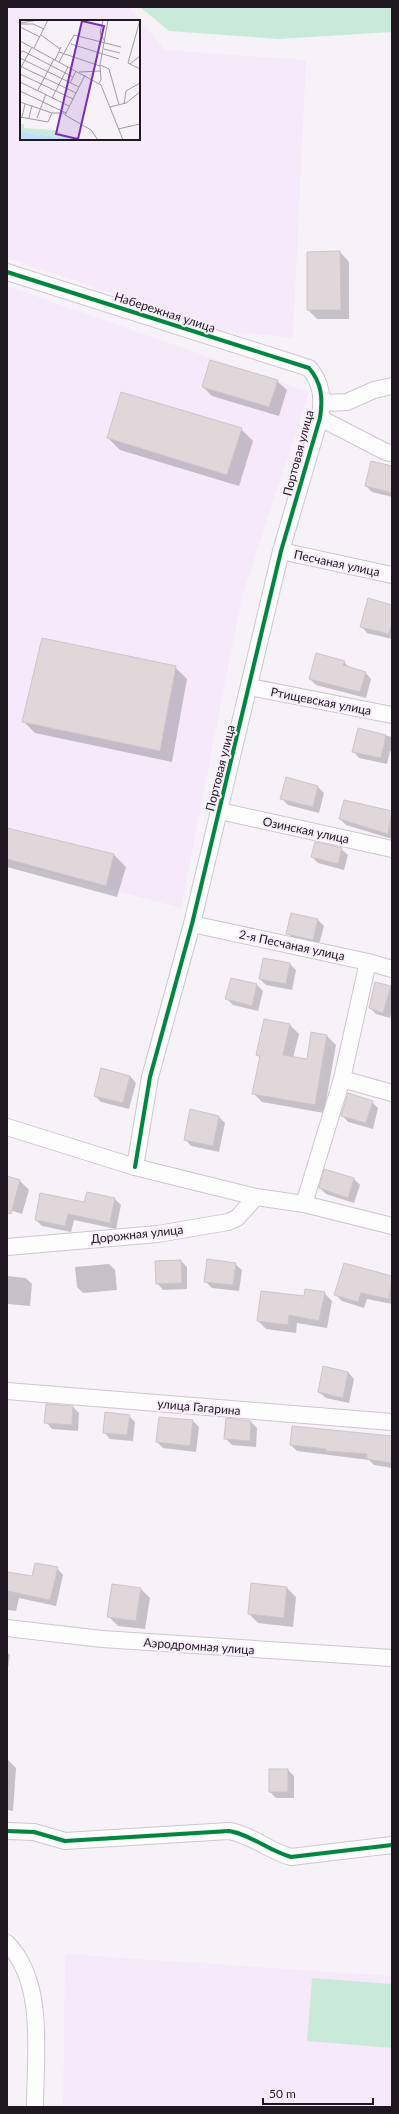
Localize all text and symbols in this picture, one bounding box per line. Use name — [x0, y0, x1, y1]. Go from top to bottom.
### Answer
inset map — [20, 20, 140, 140]
street label: Набережная улица — [113, 289, 217, 335]
street label: Портовая улица — [279, 408, 317, 498]
street label: Песчаная улица — [293, 547, 381, 579]
street label: Ртищевская улица — [269, 684, 373, 718]
street label: Портовая улица — [202, 723, 238, 813]
street label: Озинская улица — [261, 813, 351, 847]
street label: 2-я Песчаная улица — [238, 926, 346, 964]
street label: Дорожная улица — [90, 1222, 184, 1246]
street label: улица Гагарина — [157, 1396, 241, 1418]
street label: Аэродромная улица — [143, 1635, 255, 1657]
scale bar — [263, 2080, 373, 2106]
text: 50 m — [269, 2086, 296, 2101]

